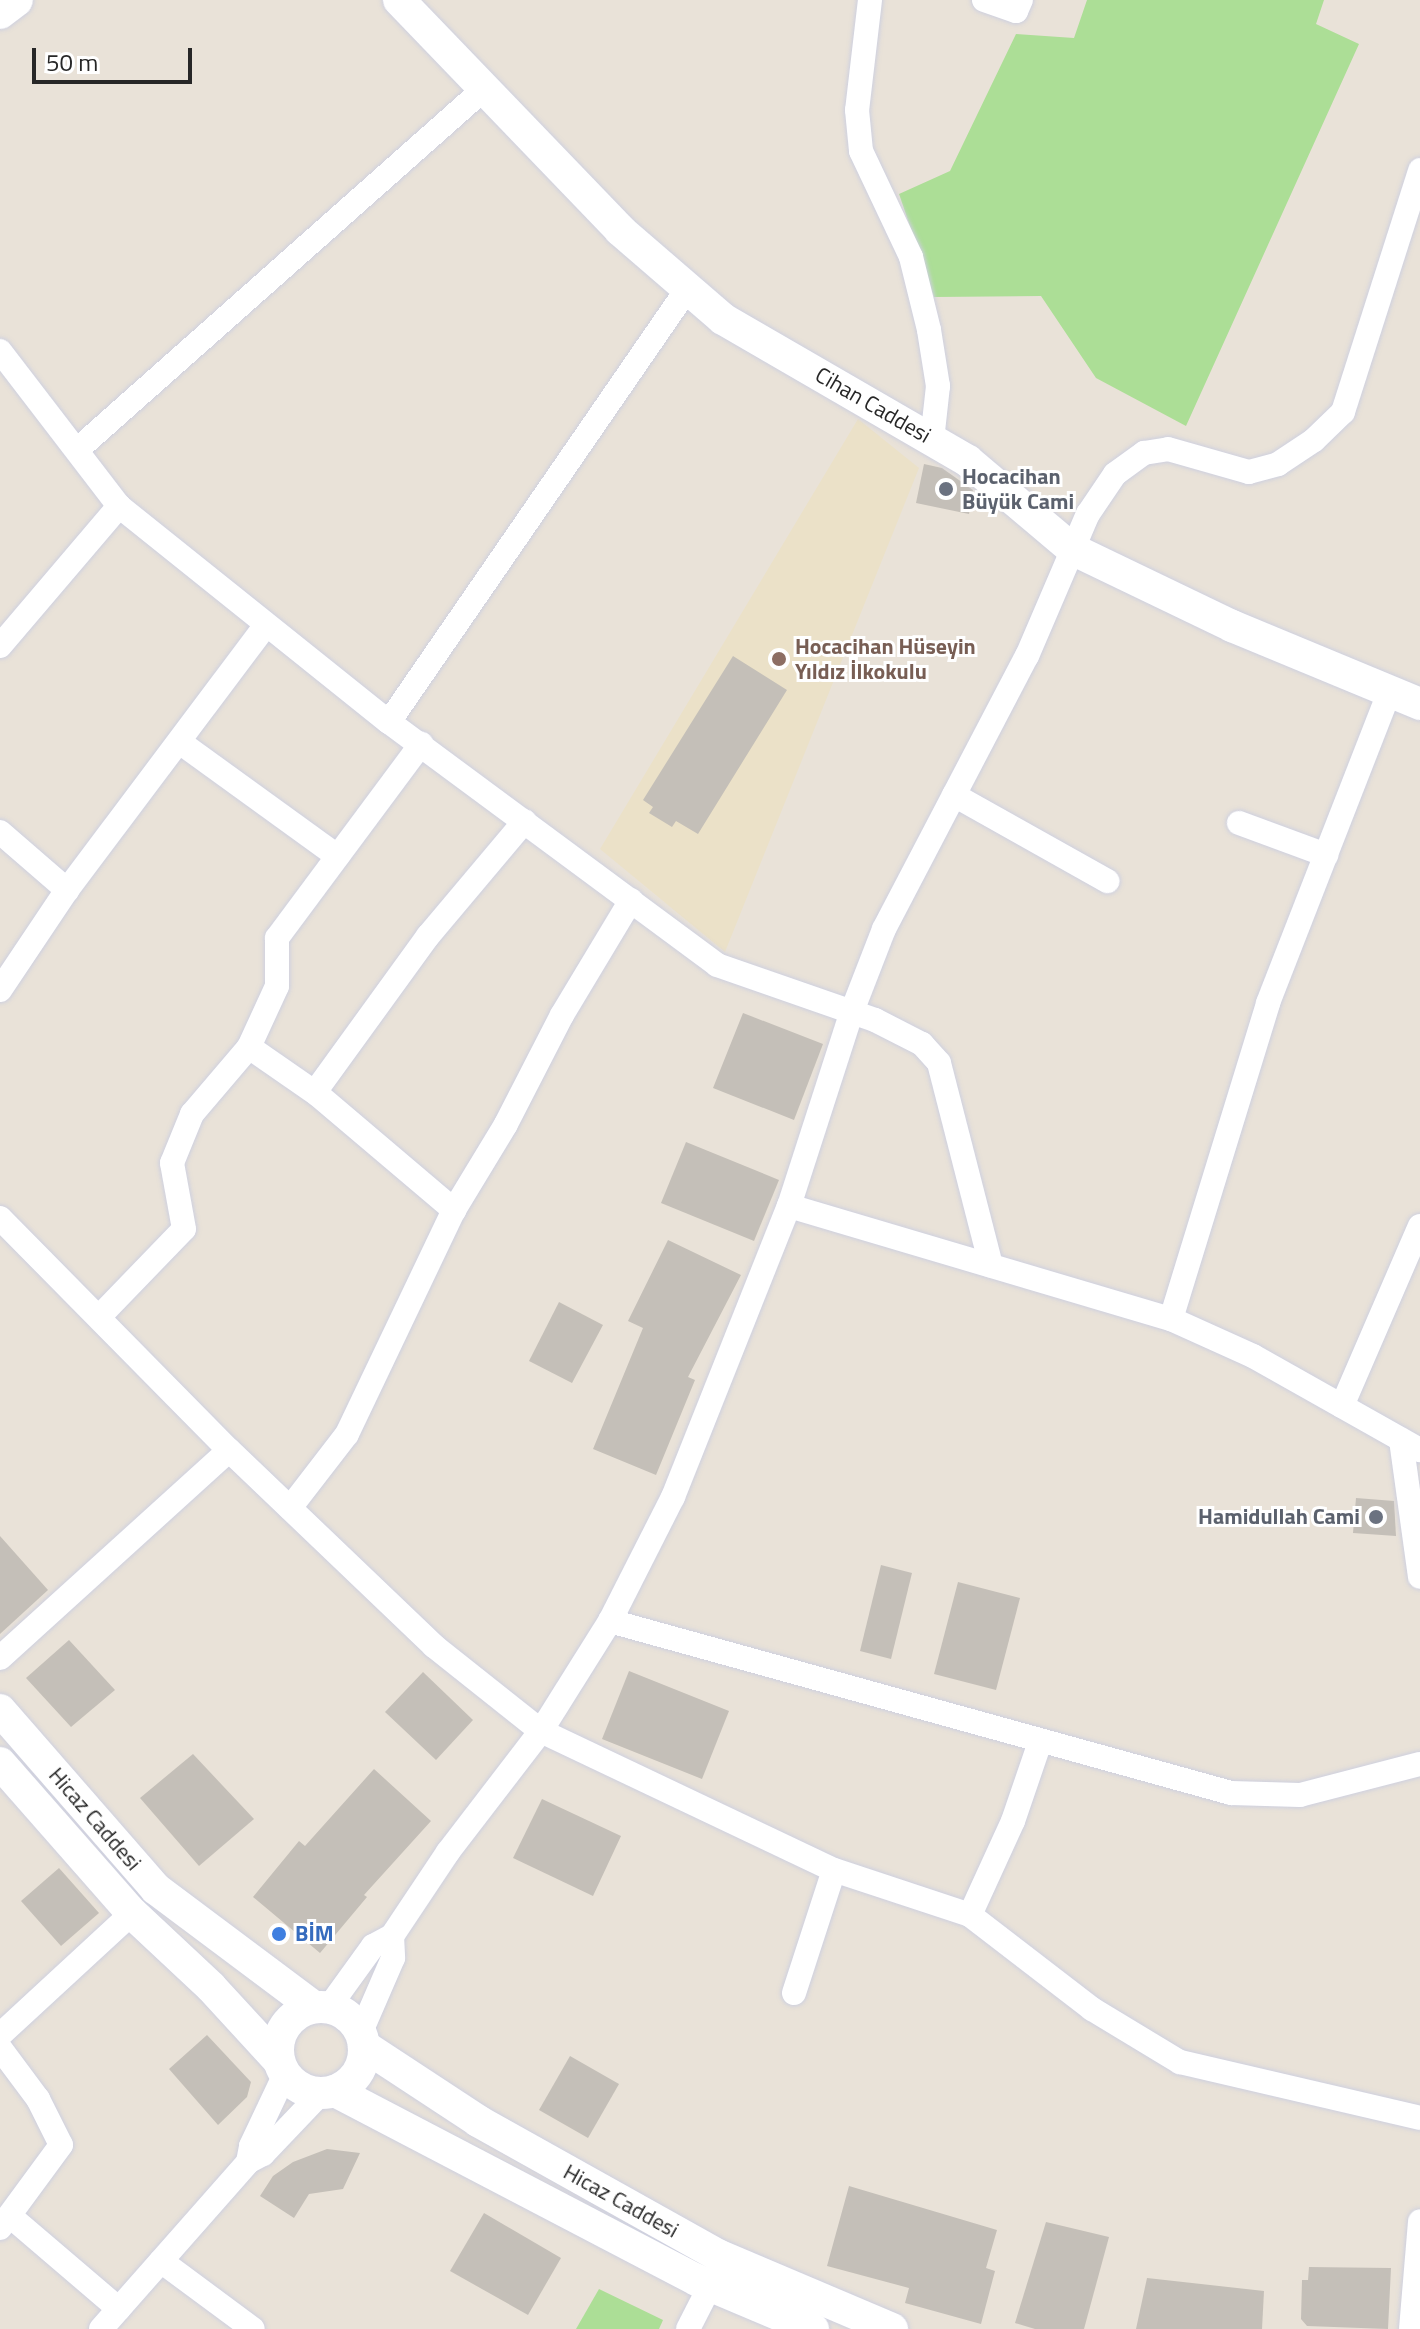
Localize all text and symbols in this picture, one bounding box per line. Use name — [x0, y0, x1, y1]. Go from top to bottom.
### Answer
scale bar — [36, 32, 196, 82]
text: 50 m — [46, 44, 98, 80]
street label: Cihan Caddesi — [811, 361, 935, 449]
place label: Hocacihan Büyük Cami — [962, 463, 1074, 514]
marker: Hocacihan Büyük Cami — [937, 480, 955, 498]
place label: Hocacihan Hüseyin Yıldız İlkokulu — [795, 633, 976, 684]
marker: Hocacihan Hüseyin Yıldız İlkokulu — [770, 650, 788, 668]
place label: Hamidullah Cami — [1198, 1504, 1360, 1530]
marker: Hamidullah Cami — [1367, 1508, 1385, 1526]
street label: Hicaz Caddesi — [43, 1762, 147, 1876]
place label: BİM — [295, 1921, 334, 1947]
marker: BİM — [270, 1925, 288, 1943]
street label: Hicaz Caddesi — [559, 2159, 683, 2243]

